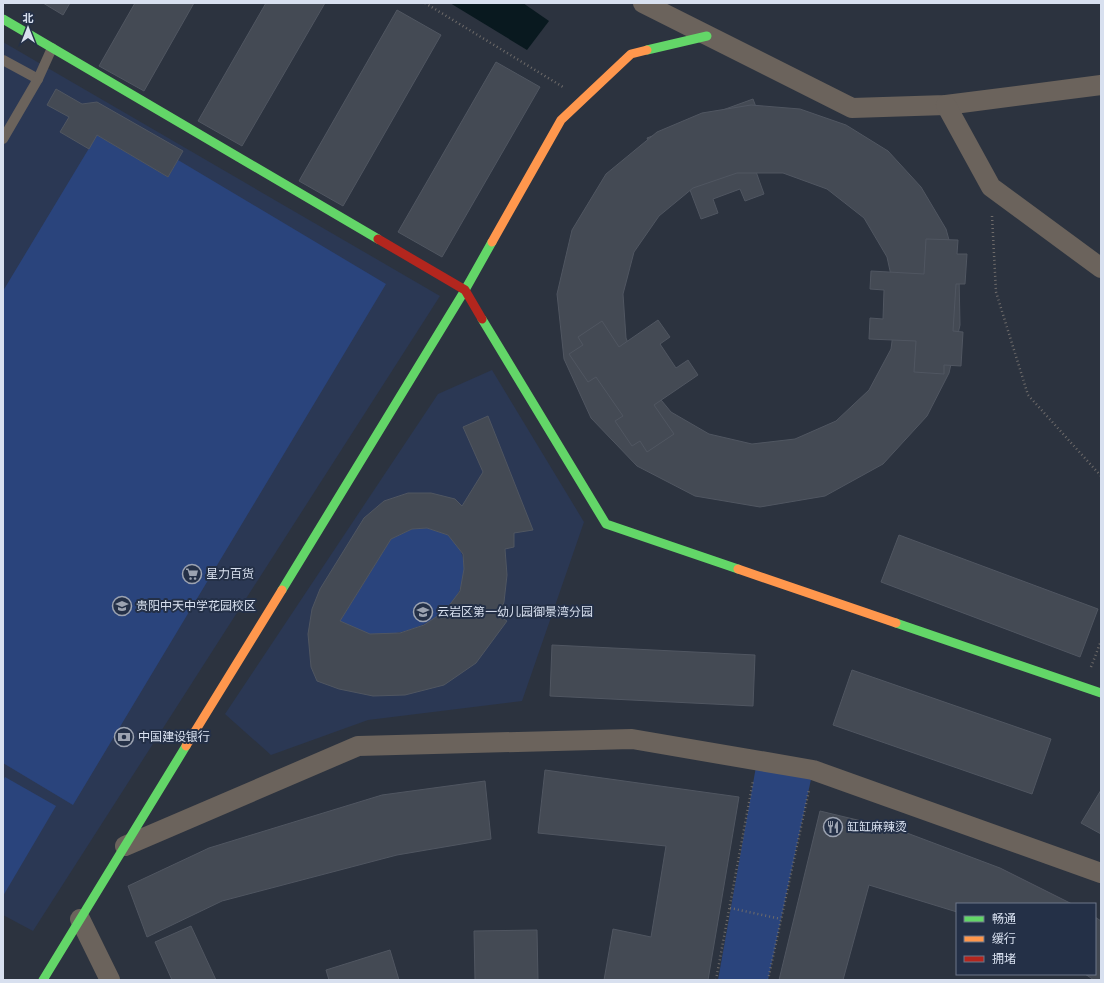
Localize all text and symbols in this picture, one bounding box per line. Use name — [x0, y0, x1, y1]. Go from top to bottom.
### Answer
north arrow — [8, 8, 48, 48]
text: 北 — [23, 12, 34, 25]
supermarket icon: 星力百货 — [181, 563, 203, 585]
place label: 星力百货 — [206, 567, 254, 581]
school or university icon: 贵阳中天中学花园校区 — [111, 595, 133, 617]
place label: 贵阳中天中学花园校区 — [136, 599, 256, 613]
school or university icon: 云岩区第一幼儿园御景湾分园 — [412, 601, 434, 623]
place label: 云岩区第一幼儿园御景湾分园 — [437, 605, 593, 619]
bank icon: 中国建设银行 — [113, 726, 135, 748]
place label: 中国建设银行 — [138, 730, 210, 744]
restaurant icon: 缸缸麻辣烫 — [822, 816, 844, 838]
place label: 缸缸麻辣烫 — [847, 820, 907, 834]
legend — [956, 903, 1096, 975]
text: 畅通 — [992, 912, 1016, 926]
text: 缓行 — [992, 932, 1016, 946]
text: 拥堵 — [992, 952, 1016, 966]

